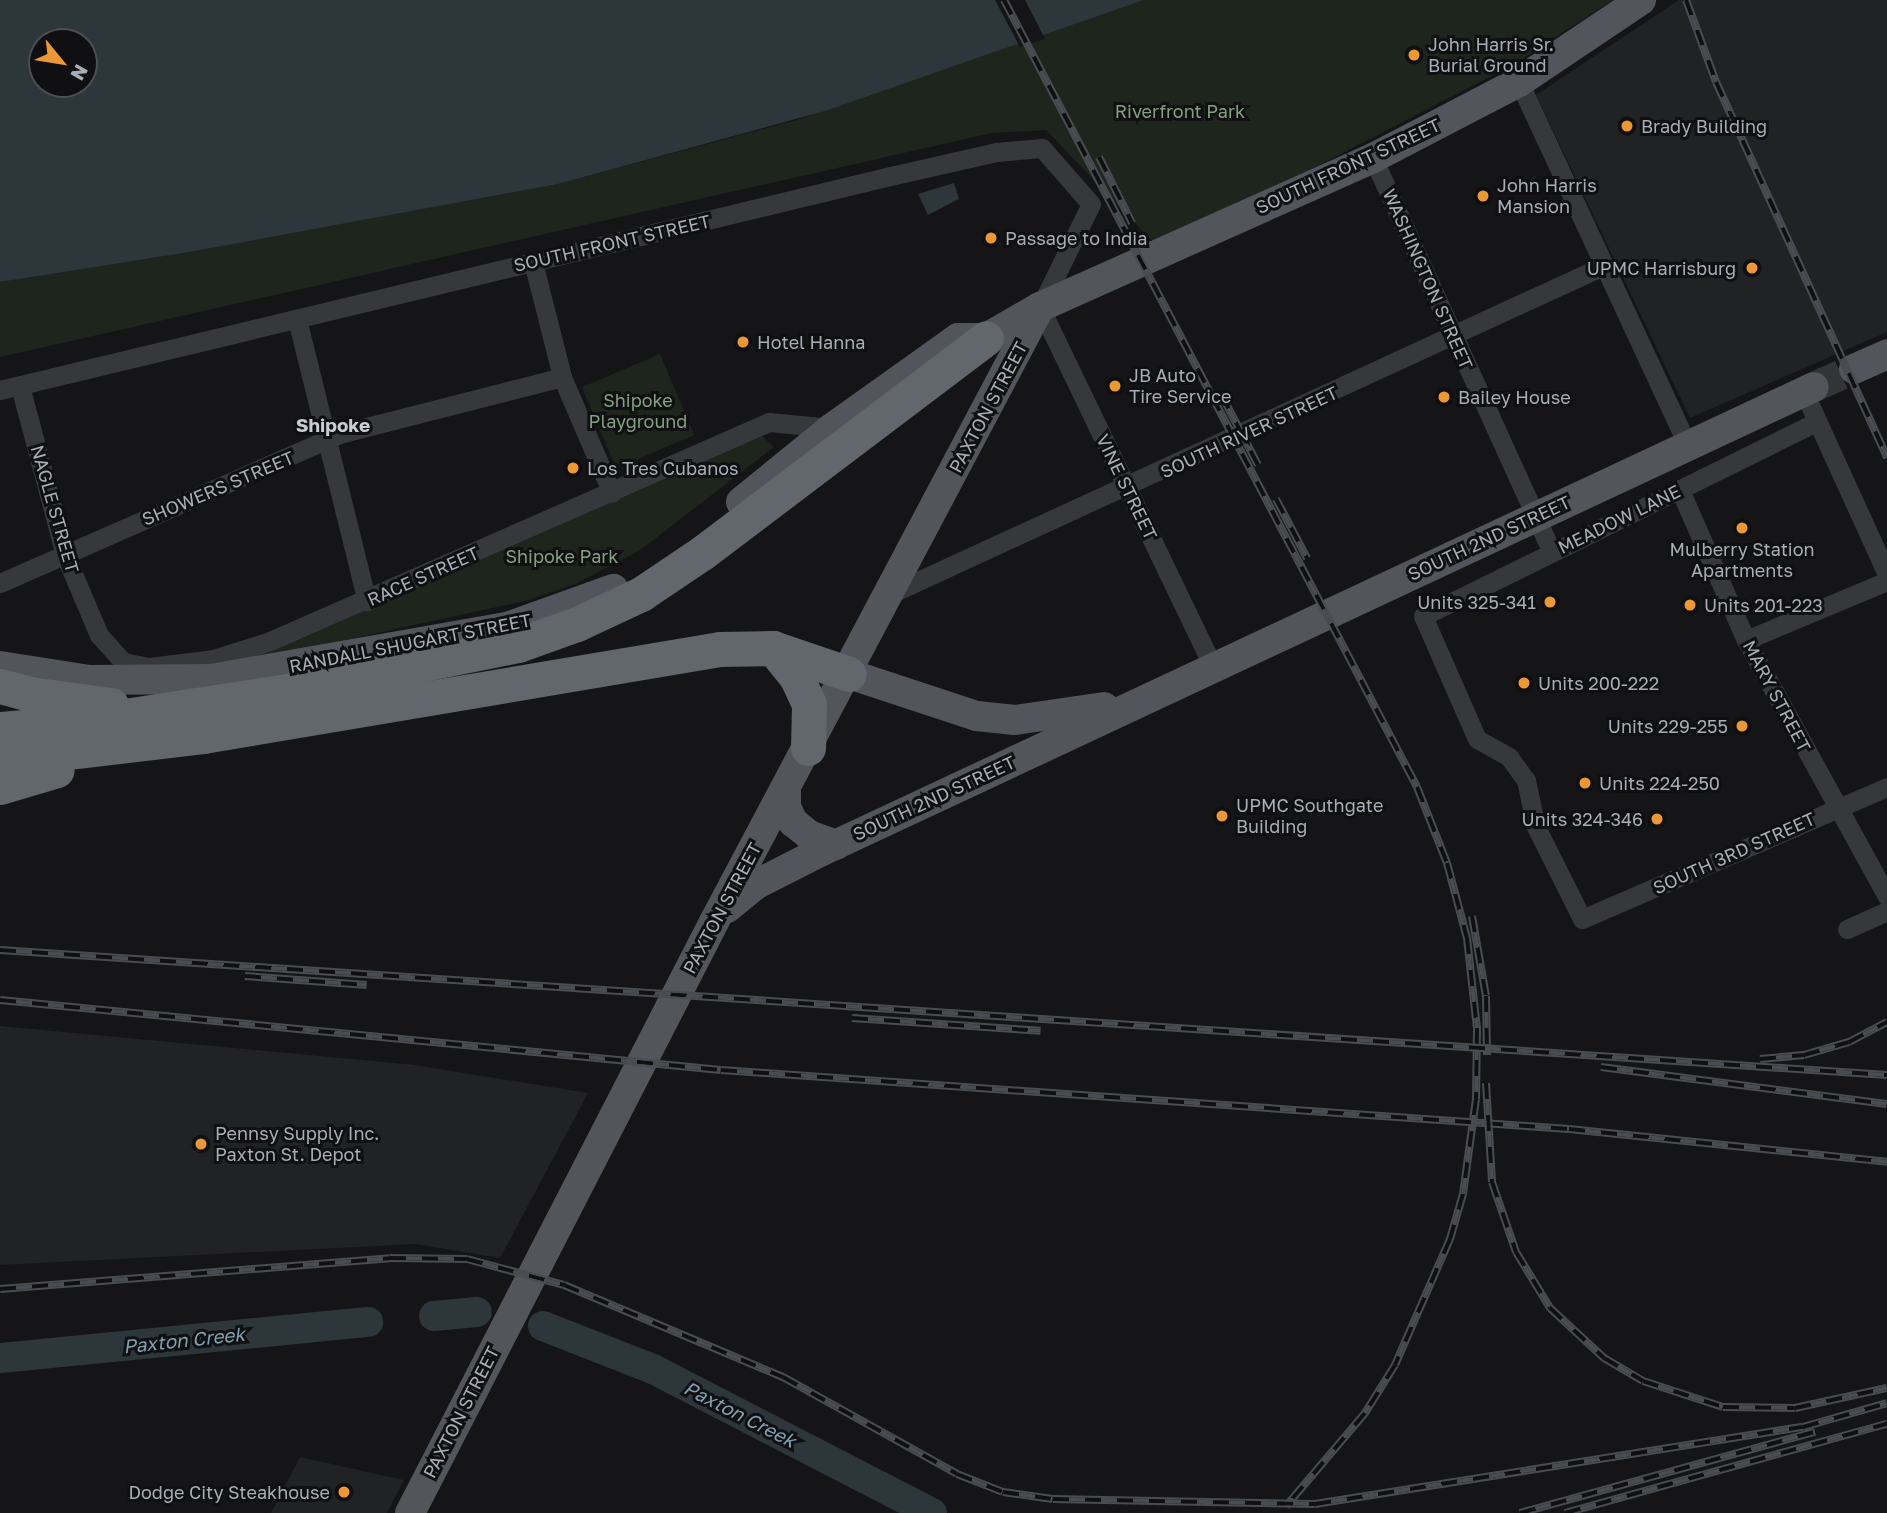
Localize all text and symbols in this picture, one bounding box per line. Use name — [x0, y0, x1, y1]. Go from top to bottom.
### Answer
north arrow — [28, 28, 98, 98]
place label: John Harris Sr. Burial Ground — [1428, 34, 1554, 76]
marker: John Harris Sr. Burial Ground — [1406, 47, 1422, 63]
text: N — [66, 61, 93, 85]
park label: Riverfront Park — [1115, 100, 1245, 122]
street label: SOUTH FRONT STREET — [1252, 114, 1444, 218]
place label: Brady Building — [1641, 115, 1767, 137]
marker: Brady Building — [1619, 118, 1635, 134]
place label: John Harris Mansion — [1497, 175, 1597, 218]
street label: WASHINGTON STREET — [1378, 185, 1478, 373]
marker: John Harris Mansion — [1475, 188, 1491, 204]
street label: SOUTH FRONT STREET — [512, 210, 712, 276]
place label: Passage to India — [1005, 227, 1147, 249]
marker: Passage to India — [983, 230, 999, 246]
place label: UPMC Harrisburg — [1587, 257, 1736, 279]
marker: UPMC Harrisburg — [1742, 258, 1762, 278]
place label: Hotel Hanna — [757, 331, 866, 353]
marker: Hotel Hanna — [735, 334, 751, 350]
street label: PAXTON STREET — [944, 338, 1032, 476]
place label: JB Auto Tire Service — [1129, 365, 1231, 408]
marker: JB Auto Tire Service — [1107, 378, 1123, 394]
street label: SOUTH RIVER STREET — [1157, 381, 1341, 483]
place label: Bailey House — [1458, 386, 1571, 408]
marker: Bailey House — [1436, 389, 1452, 405]
park label: Shipoke Playground — [589, 390, 687, 432]
district label: Shipoke — [296, 414, 370, 436]
street label: VINE STREET — [1092, 431, 1162, 543]
street label: NAGLE STREET — [26, 443, 84, 575]
street label: SHOWERS STREET — [139, 446, 297, 530]
place label: Los Tres Cubanos — [587, 457, 739, 479]
marker: Los Tres Cubanos — [565, 460, 581, 476]
street label: MEADOW LANE — [1554, 480, 1684, 558]
street label: SOUTH 2ND STREET — [1404, 491, 1574, 585]
marker: Mulberry Station Apartments — [1734, 520, 1750, 536]
place label: Mulberry Station Apartments — [1669, 539, 1815, 582]
street label: RACE STREET — [364, 542, 482, 610]
park label: Shipoke Park — [505, 545, 619, 567]
place label: Units 325-341 — [1417, 591, 1536, 613]
marker: Units 325-341 — [1542, 594, 1558, 610]
place label: Units 201-223 — [1704, 594, 1823, 616]
marker: Units 201-223 — [1682, 597, 1698, 613]
street label: RANDALL SHUGART STREET — [287, 609, 533, 677]
street label: MARY STREET — [1739, 636, 1815, 756]
place label: Units 200-222 — [1538, 672, 1659, 694]
marker: Units 200-222 — [1516, 675, 1532, 691]
place label: Units 229-255 — [1608, 715, 1728, 737]
marker: Units 229-255 — [1734, 718, 1750, 734]
street label: SOUTH 2ND STREET — [849, 751, 1019, 845]
place label: Units 224-250 — [1599, 772, 1720, 794]
marker: Units 224-250 — [1577, 775, 1593, 791]
place label: UPMC Southgate Building — [1236, 795, 1383, 838]
street label: SOUTH 3RD STREET — [1650, 807, 1818, 899]
marker: UPMC Southgate Building — [1214, 808, 1230, 824]
place label: Units 324-346 — [1522, 808, 1643, 830]
marker: Units 324-346 — [1649, 811, 1665, 827]
street label: PAXTON STREET — [678, 839, 766, 977]
place label: Pennsy Supply Inc. Paxton St. Depot — [215, 1123, 379, 1166]
marker: Pennsy Supply Inc. Paxton St. Depot — [193, 1136, 209, 1152]
water label: Paxton Creek — [122, 1322, 246, 1358]
street label: PAXTON STREET — [418, 1343, 504, 1481]
water label: Paxton Creek — [680, 1376, 800, 1452]
place label: Dodge City Steakhouse — [128, 1481, 330, 1503]
marker: Dodge City Steakhouse — [336, 1484, 352, 1500]

